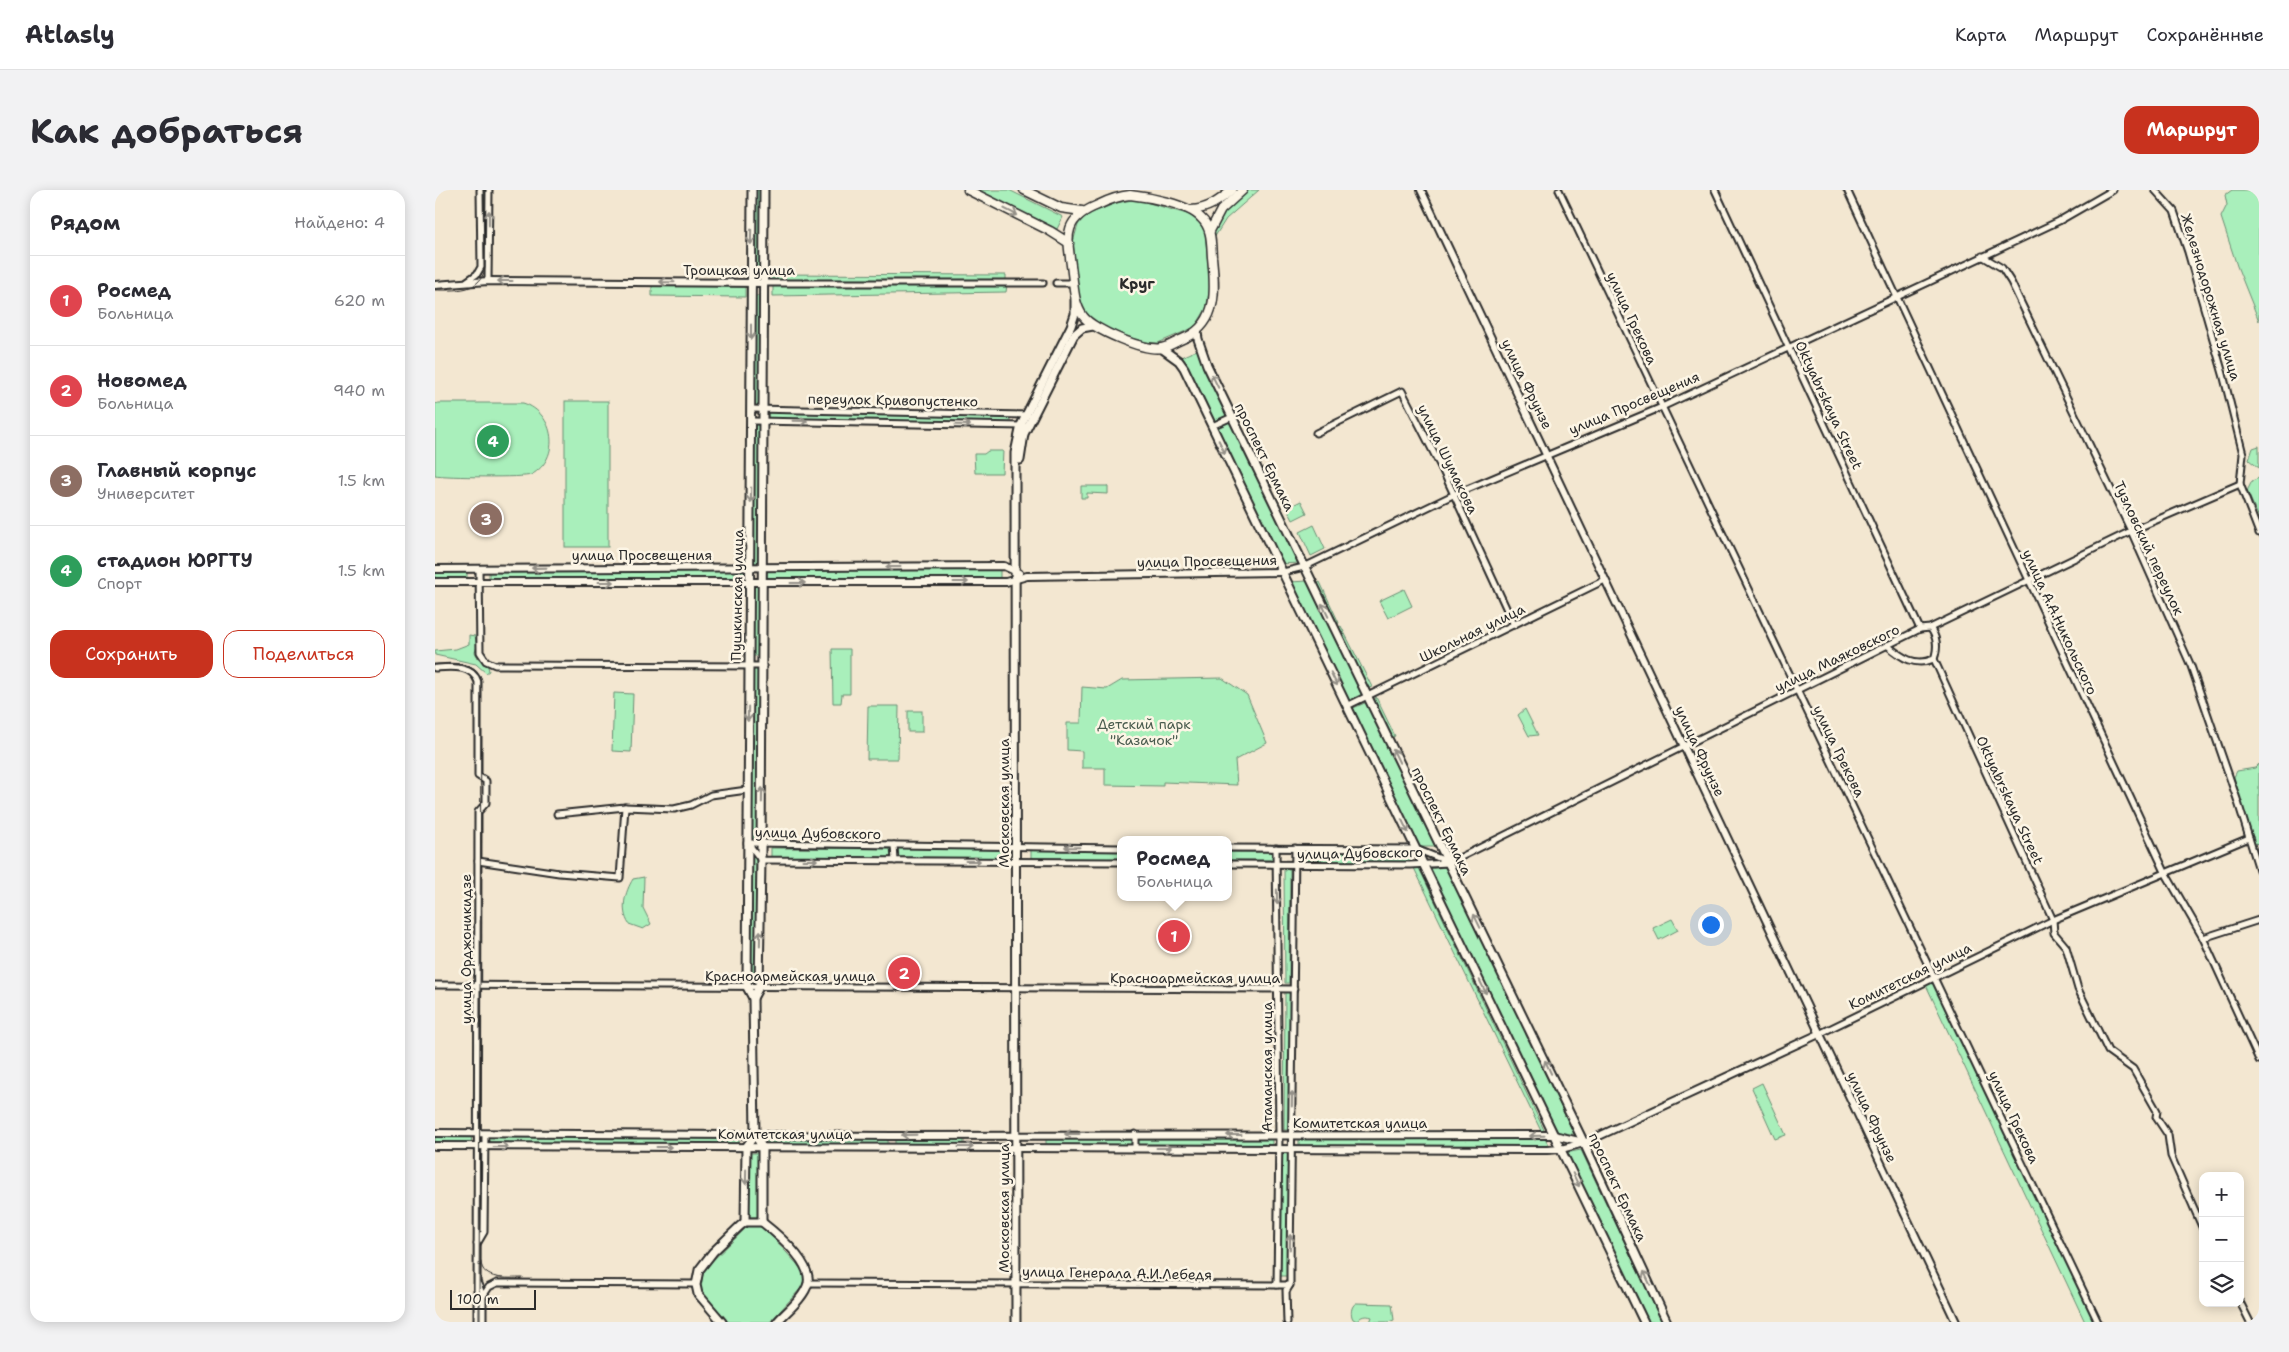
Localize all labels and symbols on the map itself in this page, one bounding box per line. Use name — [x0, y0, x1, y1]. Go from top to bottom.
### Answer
one-way arrow — [1003, 208, 1018, 217]
one-way arrow — [484, 210, 494, 226]
street label: Железнодорожная улица — [2177, 211, 2245, 383]
one-way arrow — [747, 228, 756, 244]
street label: Троицкая улица — [683, 261, 795, 279]
street label: улица Грекова — [1603, 269, 1661, 367]
district label: Круг — [1119, 274, 1155, 294]
one-way arrow — [497, 276, 513, 286]
one-way arrow — [659, 277, 676, 287]
one-way arrow — [746, 324, 756, 340]
street label: улица Фрунзе — [1497, 336, 1557, 432]
street label: Oktyabrskaya Street — [1791, 338, 1867, 472]
street label: улица Просвещения — [1566, 367, 1702, 439]
one-way arrow — [1210, 374, 1219, 389]
street label: переулок Кривопустенко — [808, 390, 978, 410]
street label: проспект Ермака — [1231, 400, 1299, 514]
street label: улица Шумакова — [1414, 401, 1482, 517]
one-way arrow — [792, 417, 808, 426]
one-way arrow — [954, 420, 970, 429]
pin: 4 — [477, 422, 509, 460]
one-way arrow — [1218, 439, 1228, 454]
street label: Тузловский переулок — [2110, 478, 2188, 618]
one-way arrow — [746, 486, 755, 502]
pin: 3 — [470, 500, 502, 538]
street label: Пушкинская улица — [727, 529, 747, 661]
street label: улица Просвещения — [572, 546, 712, 564]
street label: улица А.А.Никольского — [2018, 546, 2102, 698]
street label: улица Просвещения — [1137, 551, 1277, 571]
one-way arrow — [885, 562, 902, 572]
one-way arrow — [531, 563, 548, 573]
one-way arrow — [598, 577, 614, 587]
one-way arrow — [952, 577, 969, 587]
one-way arrow — [790, 578, 806, 588]
street label: Школьная улица — [1416, 600, 1528, 666]
one-way arrow — [1320, 603, 1329, 618]
street label: улица Маяковского — [1772, 620, 1902, 696]
one-way arrow — [1330, 671, 1339, 686]
street label: улица Грекова — [1809, 702, 1869, 800]
street label: улица Фрунзе — [1671, 703, 1729, 799]
one-way arrow — [743, 706, 753, 722]
park label: Детский парк "Казачок" — [1097, 715, 1191, 749]
street label: Oktyabrskaya Street — [1972, 733, 2048, 867]
street label: Московская улица — [995, 738, 1013, 868]
one-way arrow — [1391, 749, 1400, 764]
street label: проспект Ермака — [1408, 764, 1476, 878]
one-way arrow — [757, 787, 767, 804]
one-way arrow — [1400, 818, 1410, 833]
street label: улица Дубовского — [755, 823, 881, 843]
one-way arrow — [1064, 842, 1080, 852]
street label: улица Дубовского — [1297, 843, 1423, 863]
one-way arrow — [802, 856, 818, 865]
one-way arrow — [964, 856, 980, 866]
street label: улица Орджоникидзе — [457, 874, 475, 1024]
one-way arrow — [1272, 888, 1282, 905]
your location — [1698, 912, 1724, 938]
one-way arrow — [1472, 914, 1481, 929]
pin: 1 — [1158, 917, 1190, 955]
one-way arrow — [755, 931, 765, 947]
street label: Комитетская улица — [1846, 938, 1975, 1014]
pin: 2 — [888, 954, 920, 992]
street label: Красноармейская улица — [705, 967, 875, 985]
street label: Красноармейская улица — [1110, 969, 1280, 987]
one-way arrow — [1478, 979, 1488, 994]
street label: Атаманская улица — [1258, 1002, 1276, 1132]
one-way arrow — [1543, 1060, 1552, 1075]
street label: улица Грекова — [1985, 1068, 2043, 1166]
street label: улица Фрунзе — [1843, 1069, 1901, 1165]
one-way arrow — [1288, 1092, 1297, 1108]
street label: Комитетская улица — [1293, 1114, 1428, 1132]
street label: Комитетская улица — [718, 1125, 853, 1143]
one-way arrow — [1064, 1129, 1080, 1139]
one-way arrow — [1226, 1130, 1242, 1140]
street label: проспект Ермака — [1585, 1130, 1651, 1245]
one-way arrow — [901, 1131, 917, 1140]
one-way arrow — [1529, 1131, 1545, 1141]
one-way arrow — [492, 1142, 509, 1152]
one-way arrow — [655, 1142, 671, 1152]
one-way arrow — [958, 1142, 974, 1152]
street label: Московская улица — [995, 1143, 1013, 1273]
one-way arrow — [1155, 1143, 1171, 1153]
one-way arrow — [741, 1168, 751, 1185]
one-way arrow — [1572, 1172, 1581, 1187]
one-way arrow — [1285, 1234, 1295, 1250]
street label: улица Генерала А.И.Лебедя — [1022, 1262, 1212, 1284]
one-way arrow — [1641, 1271, 1651, 1286]
scale bar — [450, 1287, 536, 1310]

